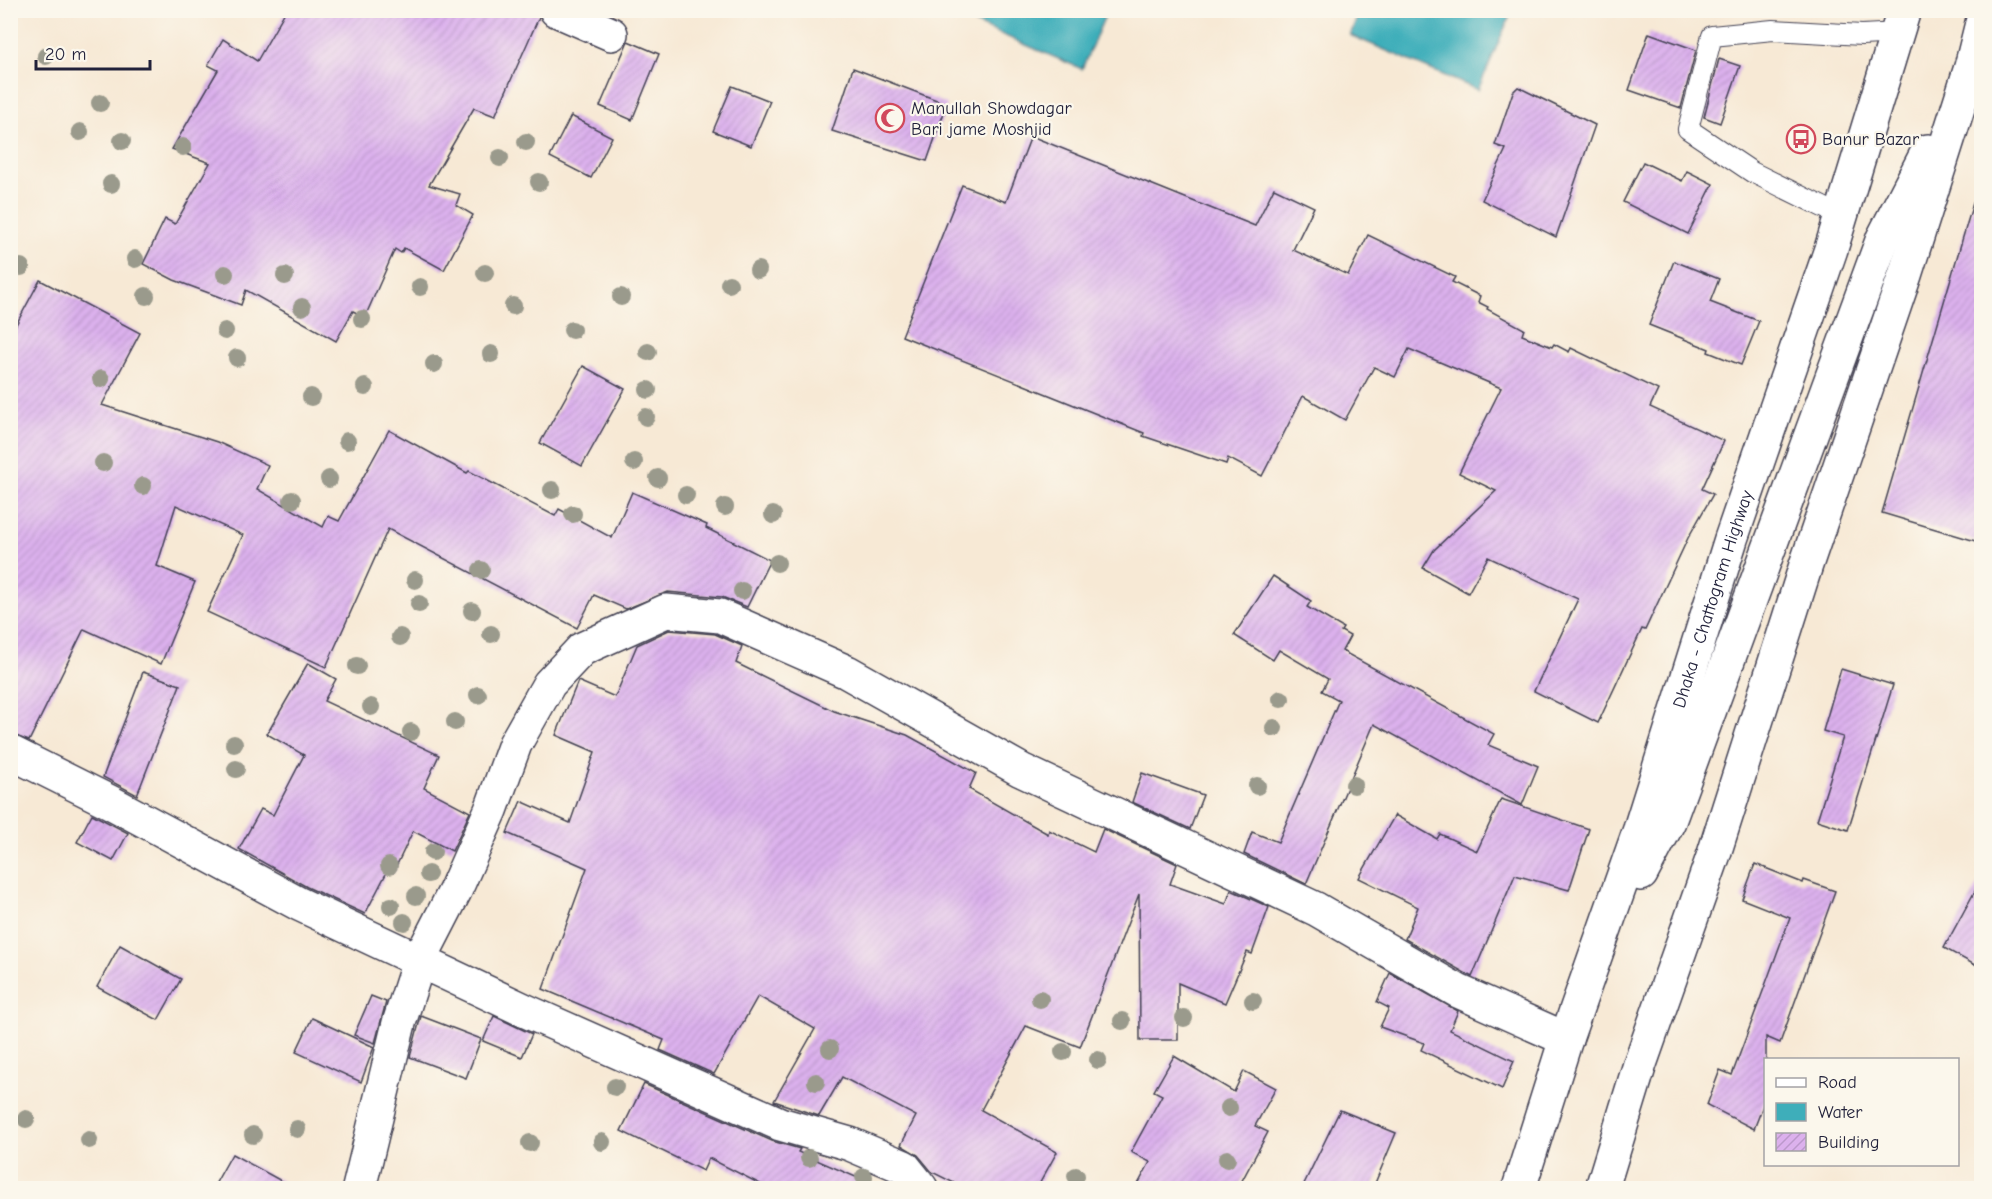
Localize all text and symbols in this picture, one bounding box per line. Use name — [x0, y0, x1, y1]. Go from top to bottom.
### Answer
scale bar — [36, 33, 150, 71]
text: 20 m — [45, 44, 86, 65]
place label: Manullah Showdagar Bari jame Moshjid — [911, 98, 1072, 140]
mosque icon: Manullah Showdagar Bari jame Moshjid — [874, 102, 906, 134]
bus stop icon: Banur Bazar — [1785, 123, 1817, 155]
place label: Banur Bazar — [1822, 129, 1920, 150]
street label: Dhaka - Chattogram Highway — [1669, 487, 1758, 711]
legend — [1764, 1058, 1959, 1166]
text: Road — [1818, 1072, 1857, 1093]
text: Water — [1818, 1102, 1863, 1123]
text: Building — [1818, 1132, 1880, 1153]

